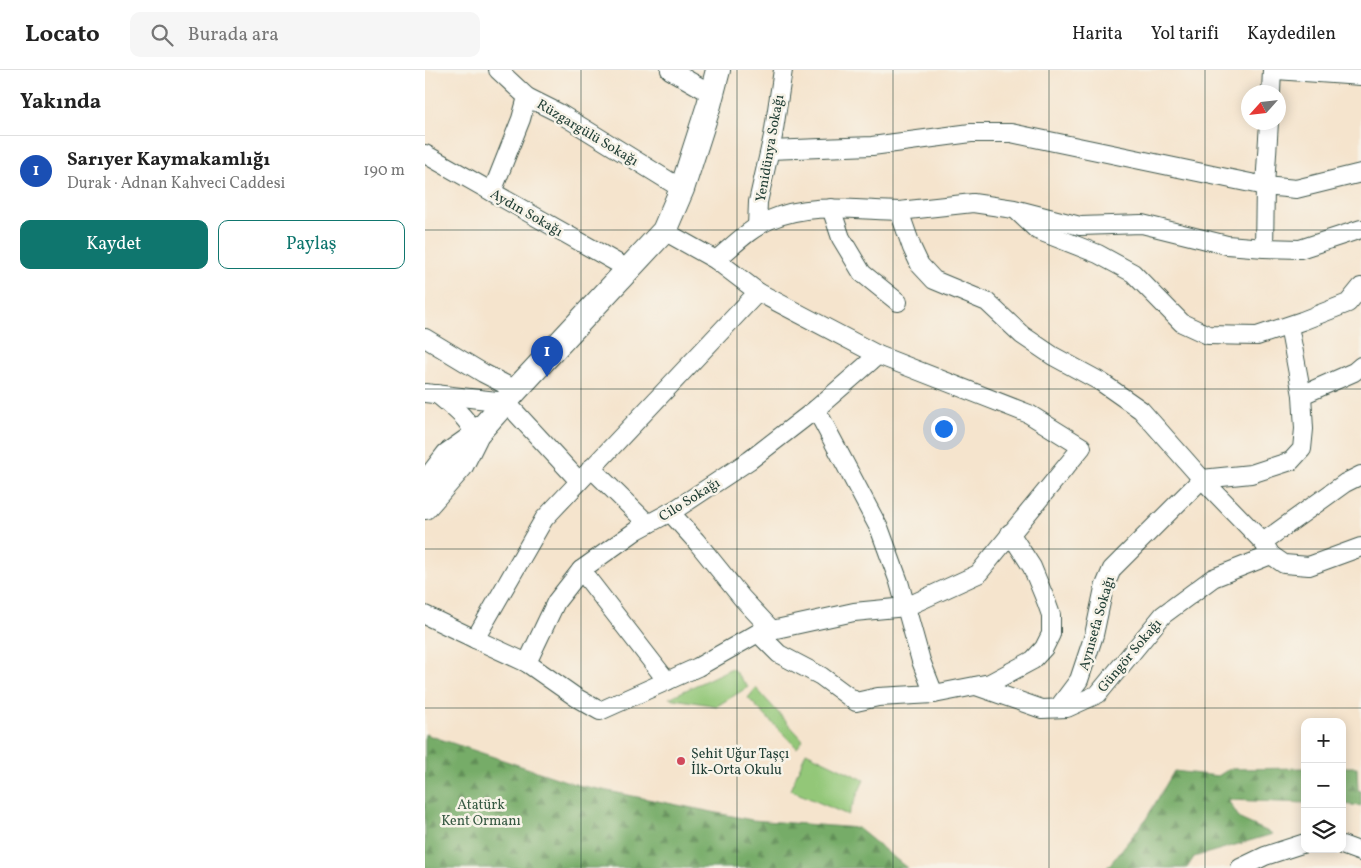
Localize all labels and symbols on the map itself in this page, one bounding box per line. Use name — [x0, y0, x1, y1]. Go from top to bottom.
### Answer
north arrow — [1241, 85, 1286, 130]
street label: Yenidünya Sokağı — [752, 93, 789, 203]
street label: Rüzgargülü Sokağı — [533, 95, 642, 171]
street label: Aydın Sokağı — [487, 185, 566, 242]
pin: 1 — [531, 336, 563, 377]
your location — [931, 416, 957, 442]
street label: Cilo Sokağı — [656, 474, 724, 527]
street label: Aynısefa Sokağı — [1075, 574, 1120, 673]
street label: Güngör Sokağı — [1094, 615, 1167, 697]
place label: Şehit Uğur Taşçı İlk-Orta Okulu — [691, 745, 789, 780]
marker: Şehit Uğur Taşçı İlk-Orta Okulu — [675, 755, 687, 767]
park label: Atatürk Kent Ormanı — [441, 796, 521, 831]

